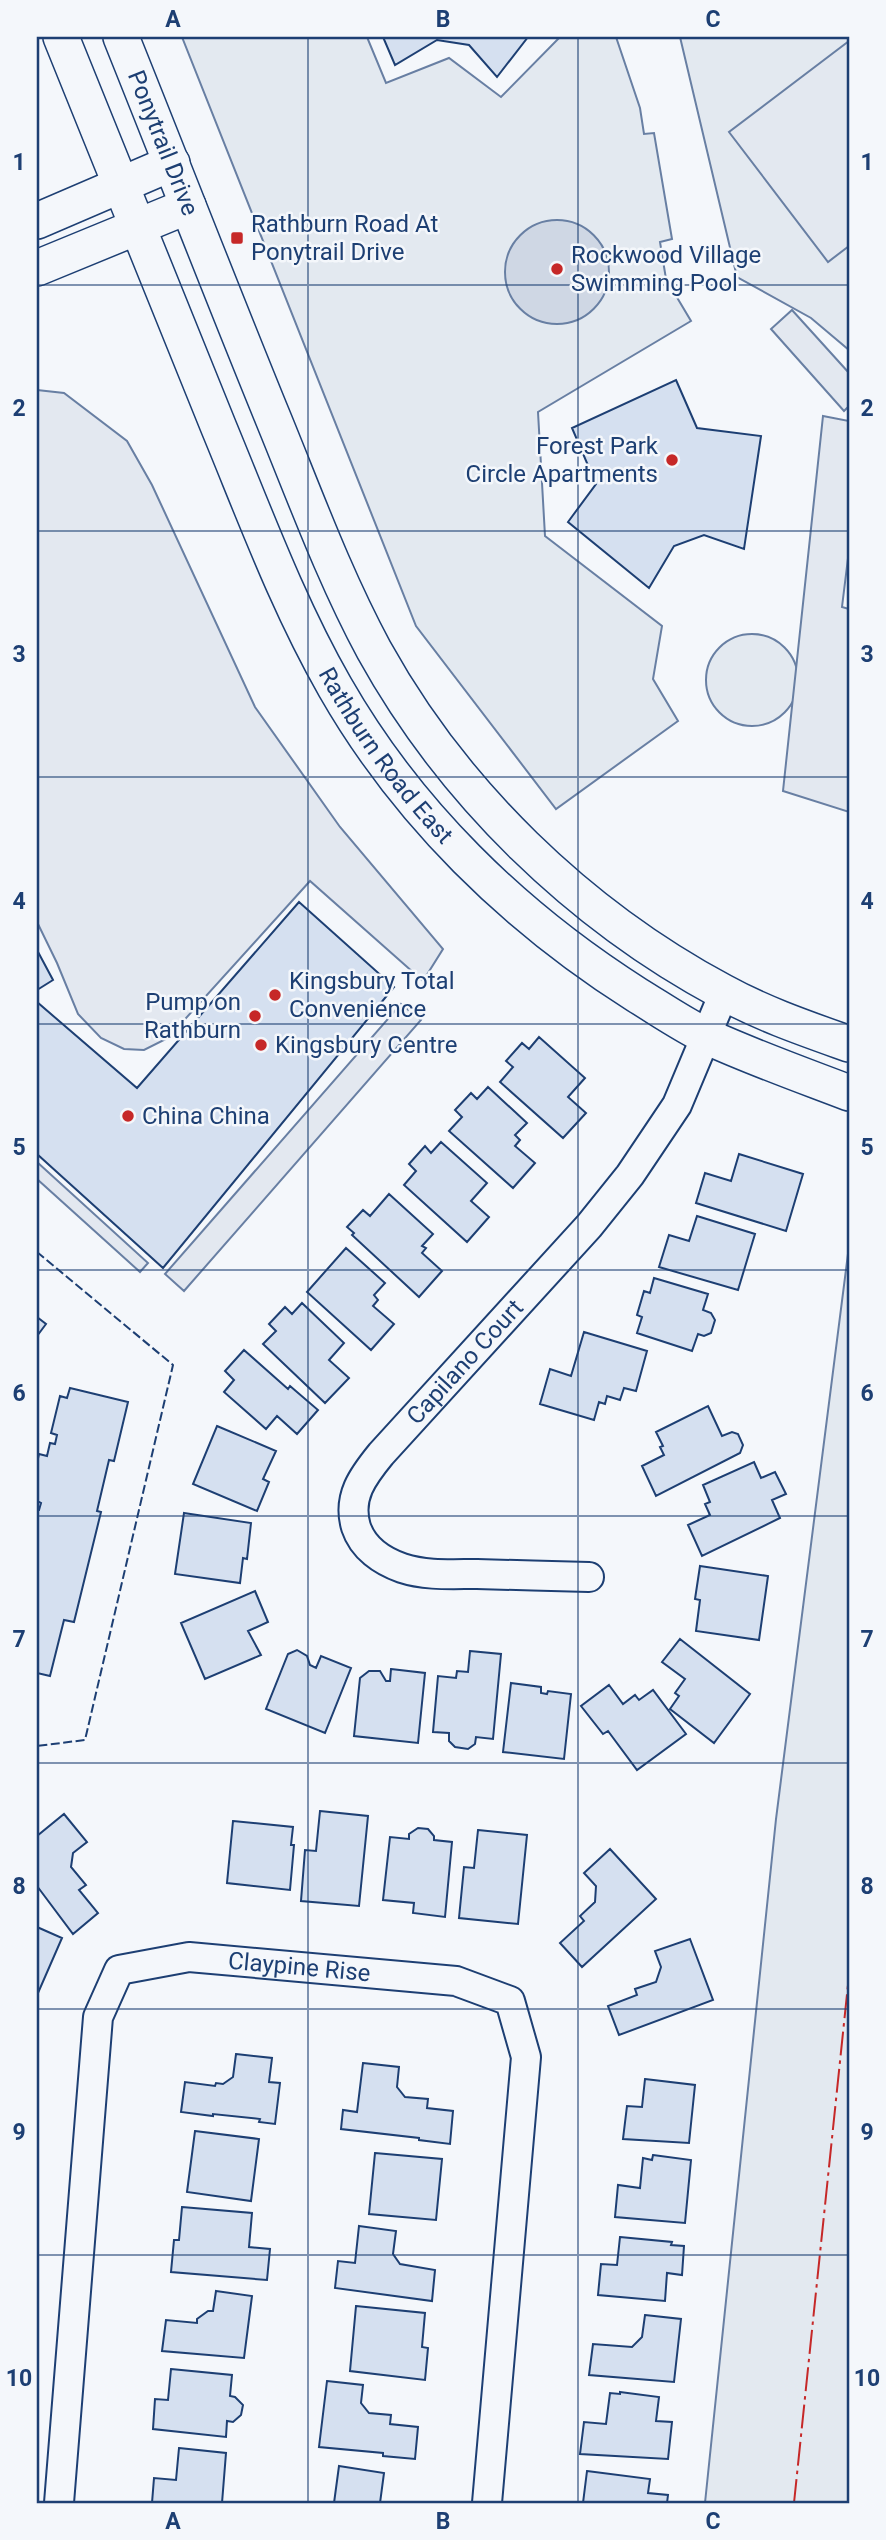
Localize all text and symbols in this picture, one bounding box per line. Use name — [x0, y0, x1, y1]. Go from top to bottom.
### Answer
text: A — [165, 6, 181, 33]
text: B — [436, 6, 450, 33]
text: C — [705, 6, 721, 33]
street label: Ponytrail Drive — [122, 66, 204, 219]
text: 1 — [12, 149, 26, 176]
text: 1 — [860, 149, 874, 176]
place label: Rathburn Road At Ponytrail Drive — [251, 210, 438, 266]
marker: Rathburn Road At Ponytrail Drive — [229, 230, 245, 246]
place label: Rockwood Village Swimming Pool — [571, 241, 761, 297]
marker: Rockwood Village Swimming Pool — [549, 261, 565, 277]
text: 2 — [12, 395, 26, 422]
text: 2 — [860, 395, 874, 422]
place label: Forest Park Circle Apartments — [466, 432, 659, 488]
marker: Forest Park Circle Apartments — [664, 452, 680, 468]
text: 3 — [12, 641, 26, 668]
text: 3 — [860, 641, 874, 668]
street label: Rathburn Road East — [313, 663, 459, 849]
text: 4 — [12, 888, 26, 915]
text: 4 — [860, 888, 874, 915]
place label: Kingsbury Total Convenience — [289, 967, 455, 1023]
marker: Kingsbury Total Convenience — [267, 987, 283, 1003]
place label: Pump on Rathburn — [144, 988, 241, 1044]
marker: Pump on Rathburn — [247, 1008, 263, 1024]
place label: Kingsbury Centre — [275, 1031, 457, 1059]
marker: Kingsbury Centre — [253, 1037, 269, 1053]
place label: China China — [142, 1102, 270, 1130]
marker: China China — [120, 1108, 136, 1124]
text: 5 — [12, 1134, 26, 1161]
text: 5 — [860, 1134, 874, 1161]
street label: Capilano Court — [401, 1294, 529, 1430]
text: 6 — [12, 1380, 26, 1407]
text: 6 — [860, 1380, 874, 1407]
text: 7 — [12, 1626, 26, 1653]
text: 7 — [860, 1626, 874, 1653]
text: 8 — [12, 1873, 26, 1900]
text: 8 — [860, 1873, 874, 1900]
street label: Claypine Rise — [227, 1947, 372, 1987]
text: 9 — [12, 2119, 26, 2146]
text: 9 — [860, 2119, 874, 2146]
text: 10 — [6, 2365, 32, 2392]
text: 10 — [854, 2365, 880, 2392]
text: A — [165, 2508, 181, 2535]
text: B — [436, 2508, 450, 2535]
text: C — [705, 2508, 721, 2535]

